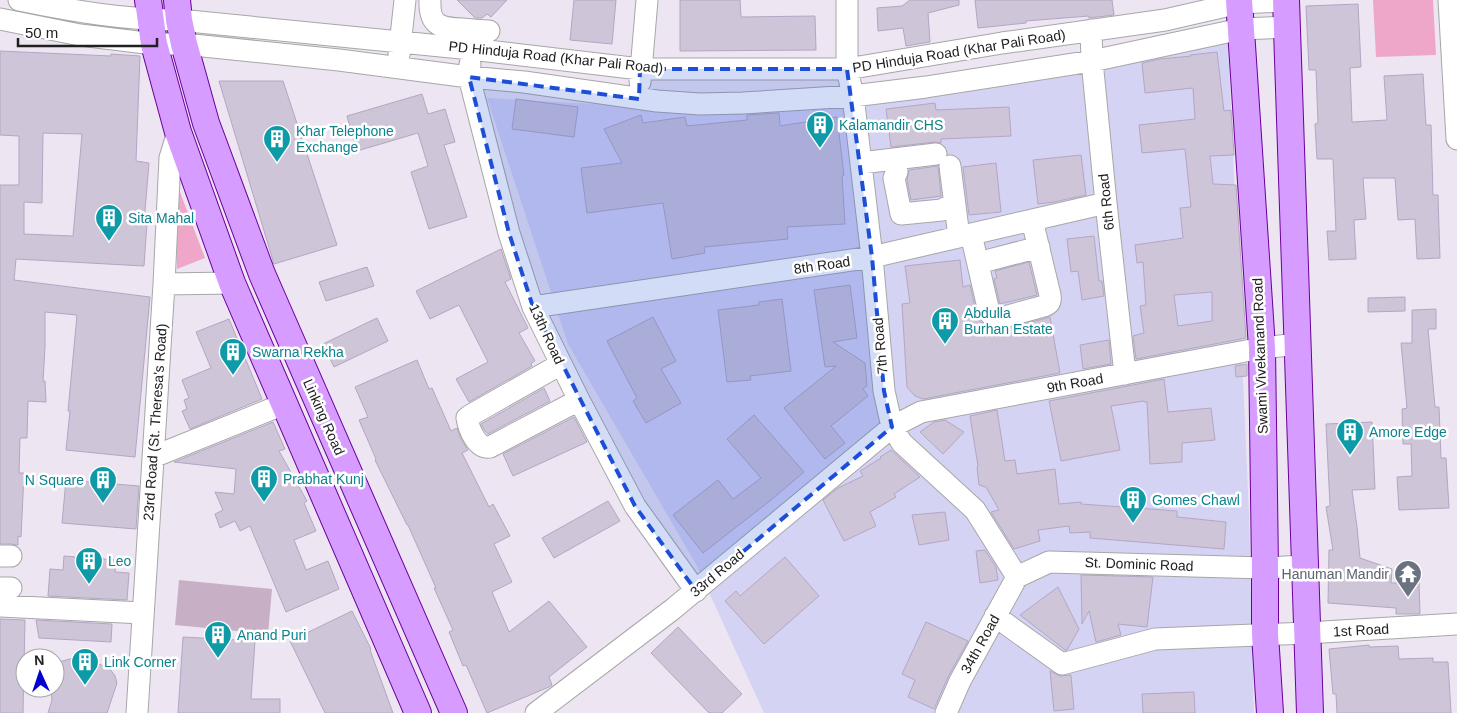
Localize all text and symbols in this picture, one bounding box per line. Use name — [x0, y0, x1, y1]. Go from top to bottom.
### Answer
scale bar — [18, 15, 156, 47]
text: 50 m — [25, 24, 58, 41]
street label: PD Hinduja Road (Khar Pali Road) — [851, 26, 1067, 76]
street label: PD Hinduja Road (Khar Pali Road) — [448, 38, 664, 76]
building icon: Kalamandir CHS — [805, 110, 835, 149]
place label: Kalamandir CHS — [839, 117, 943, 133]
place label: Khar Telephone Exchange — [296, 123, 394, 155]
building icon: Khar Telephone Exchange — [262, 124, 292, 163]
street label: 6th Road — [1095, 173, 1117, 231]
building icon: Sita Mahal — [94, 203, 124, 242]
place label: Sita Mahal — [128, 210, 194, 226]
street label: 8th Road — [793, 253, 851, 277]
street label: Swami Vivekanand Road — [1249, 278, 1271, 434]
street label: 13th Road — [526, 301, 568, 367]
place label: Abdulla Burhan Estate — [964, 305, 1053, 337]
building icon: Abdulla Burhan Estate — [930, 306, 960, 345]
street label: 7th Road — [870, 317, 890, 375]
street label: 23rd Road (St. Theresa's Road) — [140, 323, 170, 521]
building icon: Swarna Rekha — [218, 337, 248, 376]
place label: Swarna Rekha — [252, 344, 344, 360]
street label: 9th Road — [1046, 370, 1104, 396]
street label: Linking Road — [300, 376, 348, 458]
building icon: Amore Edge — [1335, 417, 1365, 456]
place label: Amore Edge — [1369, 424, 1447, 440]
building icon: Prabhat Kunj — [249, 464, 279, 503]
building icon: N Square — [88, 465, 118, 504]
place label: Prabhat Kunj — [283, 471, 364, 487]
place label: N Square — [25, 472, 84, 488]
building icon: Gomes Chawl — [1118, 485, 1148, 524]
place label: Gomes Chawl — [1152, 492, 1240, 508]
building icon: Leo — [74, 546, 104, 585]
street label: 33rd Road — [687, 546, 747, 600]
place label: Leo — [108, 553, 132, 569]
street label: St. Dominic Road — [1084, 554, 1194, 574]
temple icon: Hanuman Mandir — [1393, 559, 1423, 598]
place label: Hanuman Mandir — [1282, 566, 1389, 582]
street label: 34th Road — [957, 612, 1003, 676]
building icon: Anand Puri — [203, 620, 233, 659]
street label: 1st Road — [1333, 621, 1389, 639]
place label: Anand Puri — [237, 627, 306, 643]
building icon: Link Corner — [70, 647, 100, 686]
north arrow — [15, 648, 65, 698]
text: N — [34, 652, 45, 668]
place label: Link Corner — [104, 654, 177, 670]

